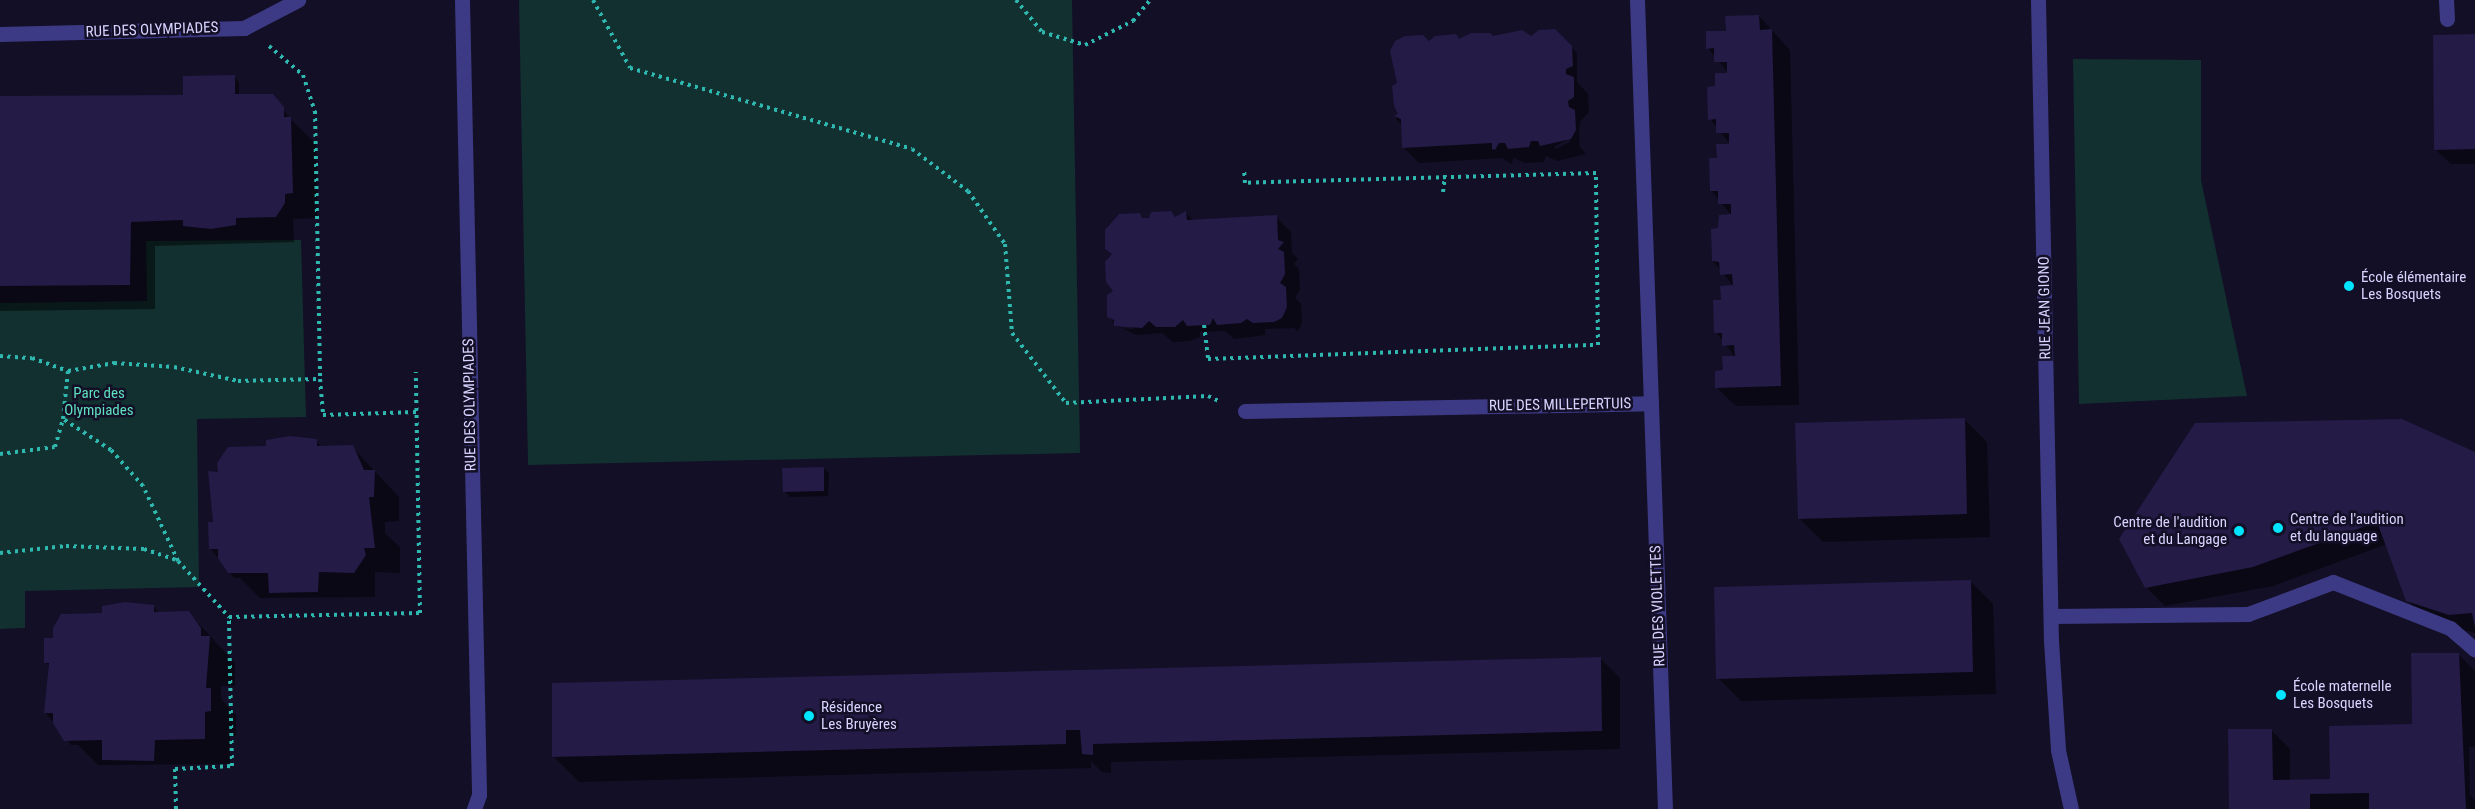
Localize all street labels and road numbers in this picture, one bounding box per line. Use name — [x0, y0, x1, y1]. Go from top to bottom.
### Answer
street label: RUE DES OLYMPIADES — [85, 19, 219, 41]
street label: RUE JEAN GIONO — [2035, 256, 2055, 360]
street label: RUE DES OLYMPIADES — [460, 338, 480, 472]
street label: RUE DES MILLEPERTUIS — [1489, 395, 1631, 415]
street label: RUE DES VIOLETTES — [1647, 545, 1669, 667]

